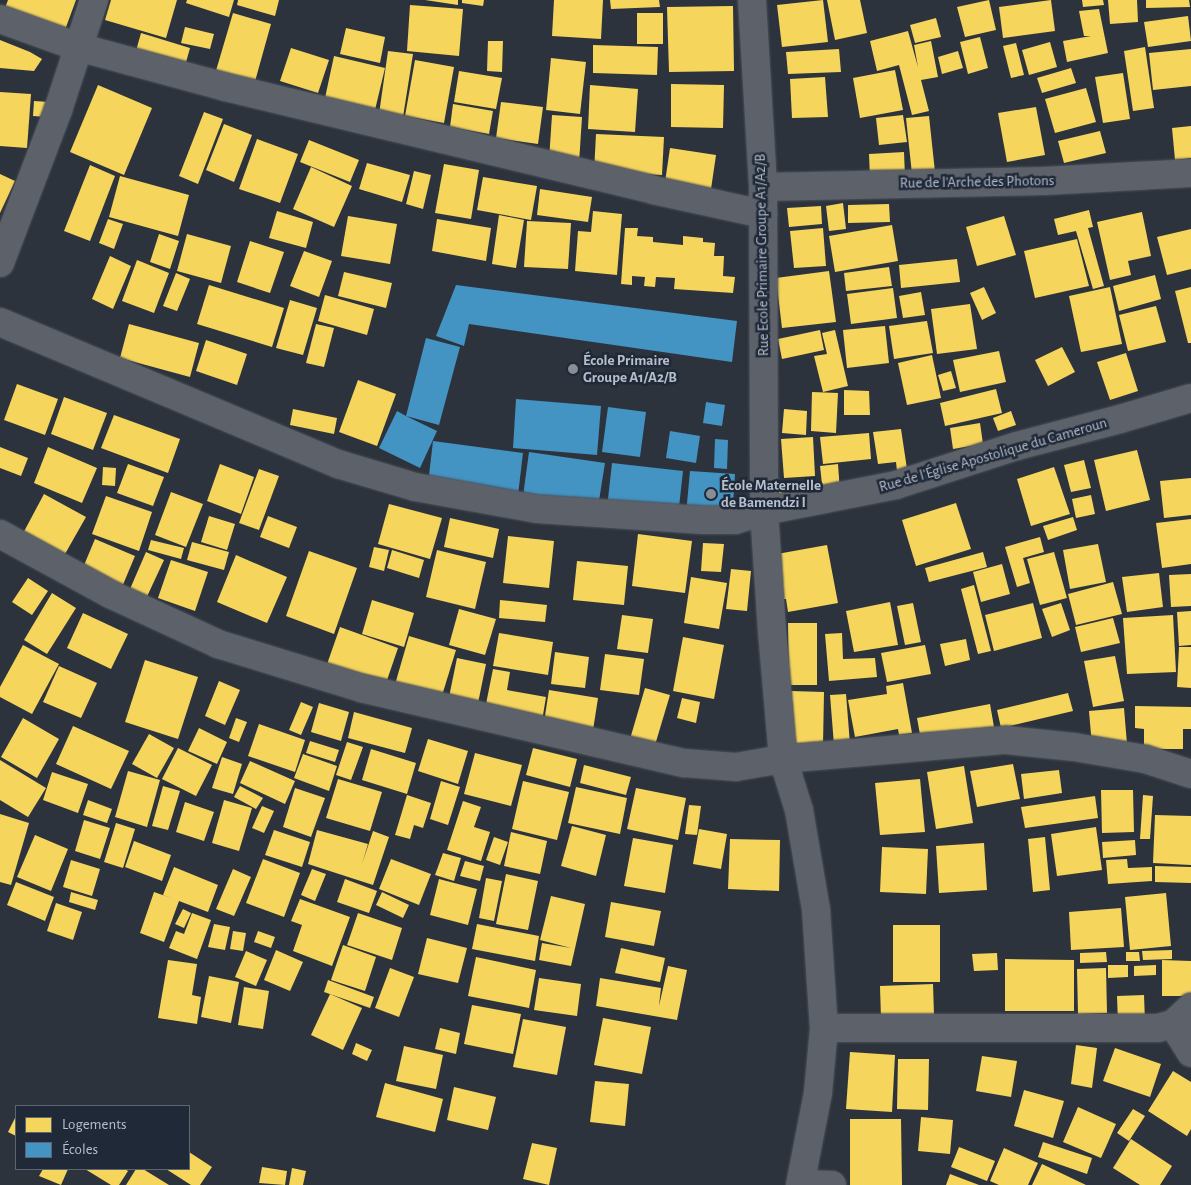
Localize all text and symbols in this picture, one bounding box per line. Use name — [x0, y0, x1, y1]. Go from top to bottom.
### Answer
street label: Rue Ecole Primaire Groupe A1/A2/B — [751, 154, 773, 356]
street label: Rue de l'Arche des Photons — [900, 172, 1054, 192]
place label: École Primaire Groupe A1/A2/B — [583, 351, 677, 386]
marker: École Primaire Groupe A1/A2/B — [567, 363, 579, 375]
street label: Rue de l'Église Apostolique du Cameroun — [877, 414, 1109, 496]
place label: École Maternelle de Bamendzi I — [721, 476, 821, 511]
marker: École Maternelle de Bamendzi I — [705, 488, 717, 500]
legend — [15, 1105, 190, 1170]
text: Logements — [62, 1117, 127, 1132]
text: Écoles — [62, 1142, 98, 1157]

